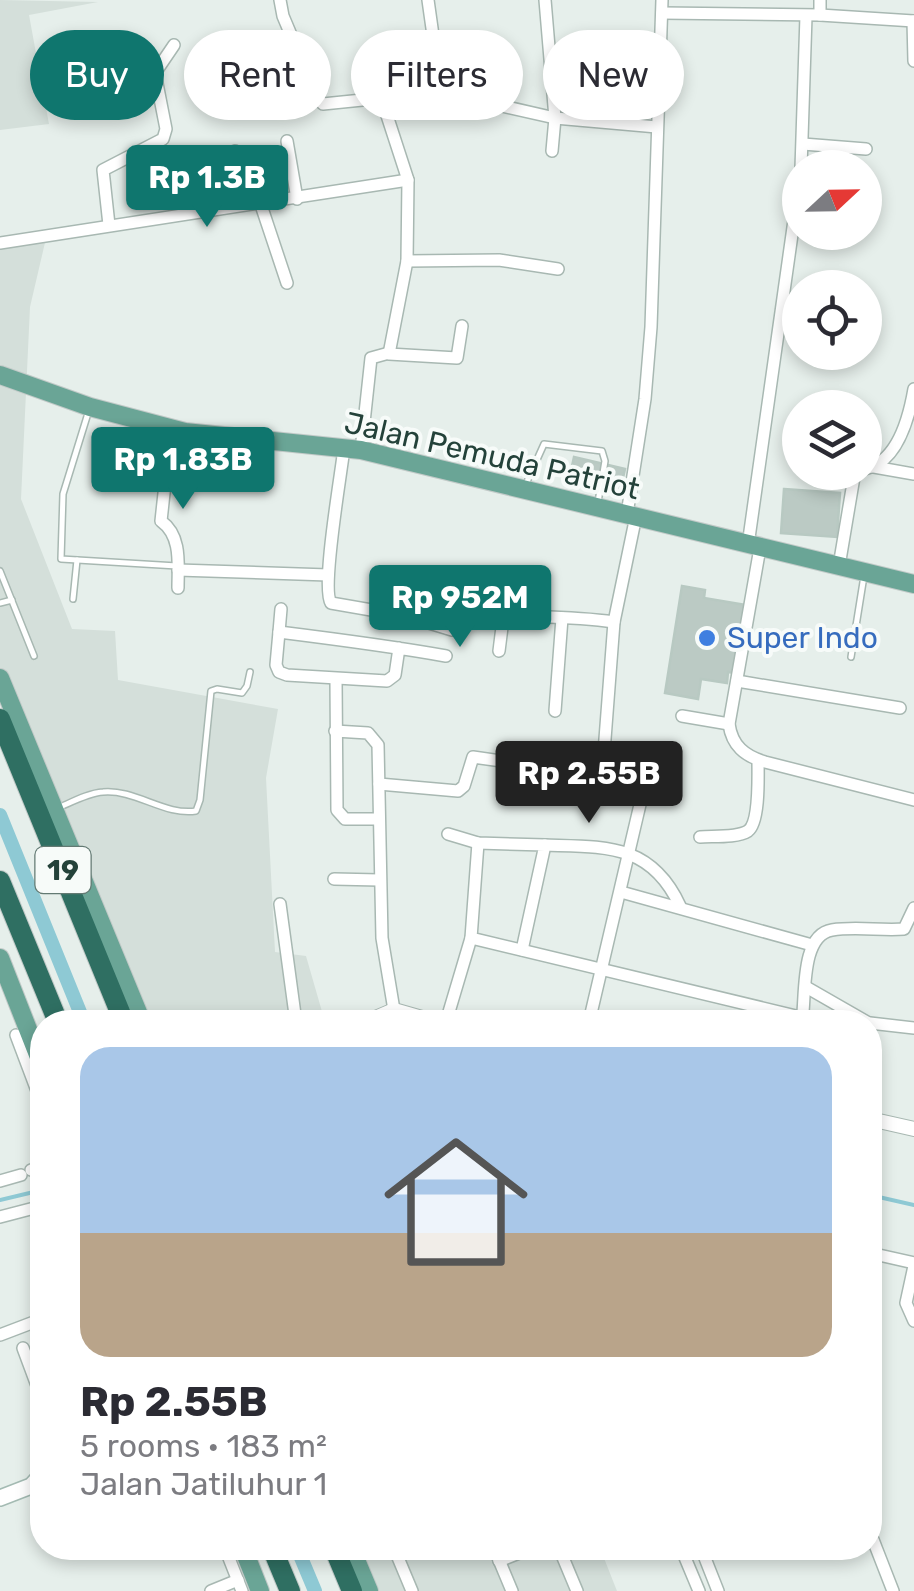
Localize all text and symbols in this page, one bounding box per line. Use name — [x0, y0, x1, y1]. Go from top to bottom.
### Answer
chip: Buy — [30, 30, 164, 120]
chip: Rent — [184, 30, 331, 120]
chip: Filters — [351, 30, 523, 120]
chip: New — [543, 30, 684, 120]
pin: Rp 1.3B — [115, 145, 299, 230]
north arrow — [782, 150, 882, 250]
map controls — [782, 150, 882, 490]
text: Rp 1.3B — [148, 158, 266, 196]
button: locate — [782, 270, 882, 370]
button: layers — [782, 390, 882, 490]
street label: Jalan Pemuda Patriot — [341, 405, 643, 508]
pin: Rp 1.83B — [80, 427, 286, 512]
text: Rp 1.83B — [113, 440, 253, 478]
pin: Rp 952M — [368, 565, 552, 650]
text: Rp 952M — [391, 578, 529, 616]
place label: Super Indo — [727, 620, 878, 656]
marker: Super Indo — [696, 627, 718, 649]
pin: Rp 2.55B — [486, 741, 692, 826]
text: Rp 2.55B — [518, 754, 660, 792]
road number: 19 — [36, 847, 90, 893]
icon: home — [366, 1112, 546, 1292]
text: Rp 2.55B — [80, 1377, 268, 1427]
text: 5 rooms · 183 m² — [80, 1427, 327, 1465]
text: Jalan Jatiluhur 1 — [80, 1465, 327, 1503]

